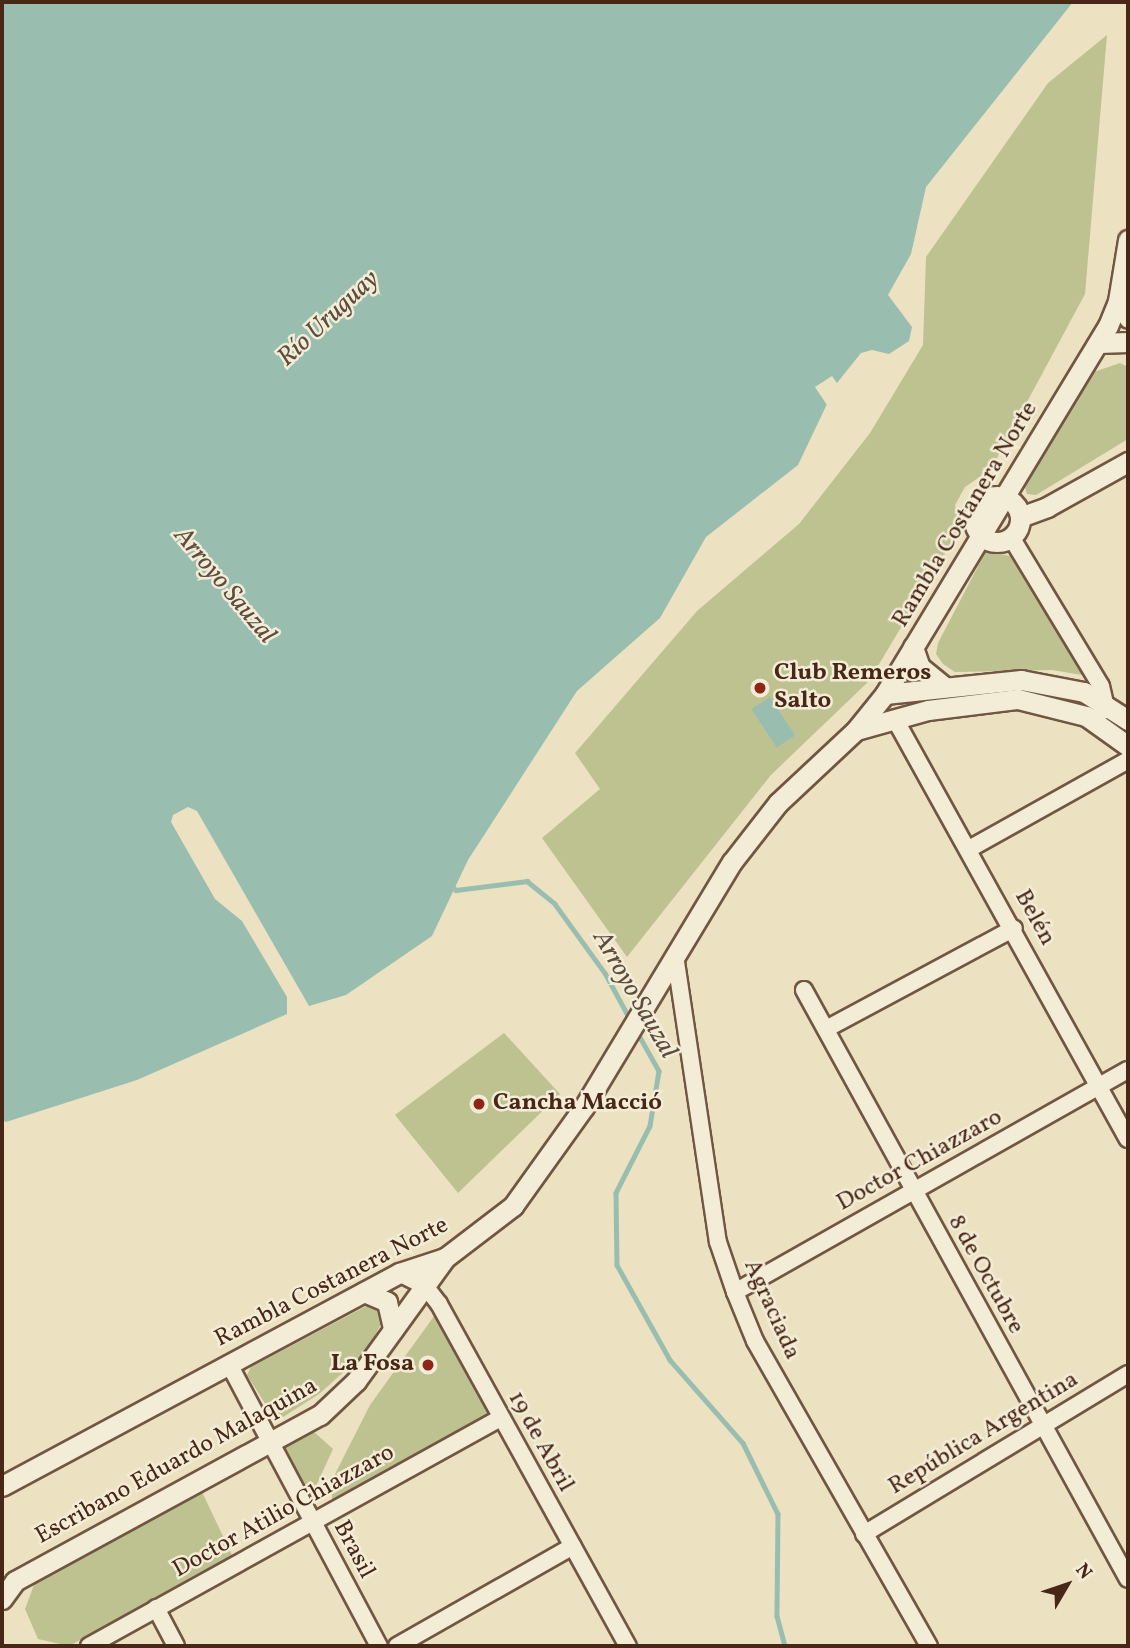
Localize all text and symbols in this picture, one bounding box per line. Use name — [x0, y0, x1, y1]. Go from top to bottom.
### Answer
water label: Río Uruguay — [272, 264, 386, 374]
street label: Rambla Costanera Norte — [887, 397, 1045, 633]
water label: Arroyo Sauzal — [166, 521, 282, 651]
place label: Club Remeros Salto — [774, 660, 931, 716]
marker: Club Remeros Salto — [752, 680, 768, 696]
street label: Belén — [1007, 885, 1061, 951]
water label: Arroyo Sauzal — [585, 925, 683, 1065]
place label: Cancha Macció — [493, 1090, 662, 1118]
marker: Cancha Macció — [471, 1096, 487, 1112]
street label: Doctor Chiazzaro — [832, 1104, 1008, 1218]
street label: 8 de Octubre — [941, 1211, 1029, 1339]
street label: Rambla Costanera Norte — [210, 1212, 454, 1354]
street label: Agraciada — [736, 1255, 806, 1365]
place label: La Fosa — [331, 1351, 414, 1379]
marker: La Fosa — [420, 1357, 436, 1373]
street label: República Argentina — [884, 1366, 1084, 1502]
street label: Escribano Eduardo Malaquina — [31, 1372, 323, 1552]
street label: 19 de Abril — [501, 1387, 579, 1497]
street label: Doctor Atilio Chiazzaro — [168, 1439, 400, 1585]
street label: Brasil — [326, 1516, 380, 1584]
north arrow — [1032, 1550, 1102, 1620]
text: N — [1069, 1558, 1098, 1585]

